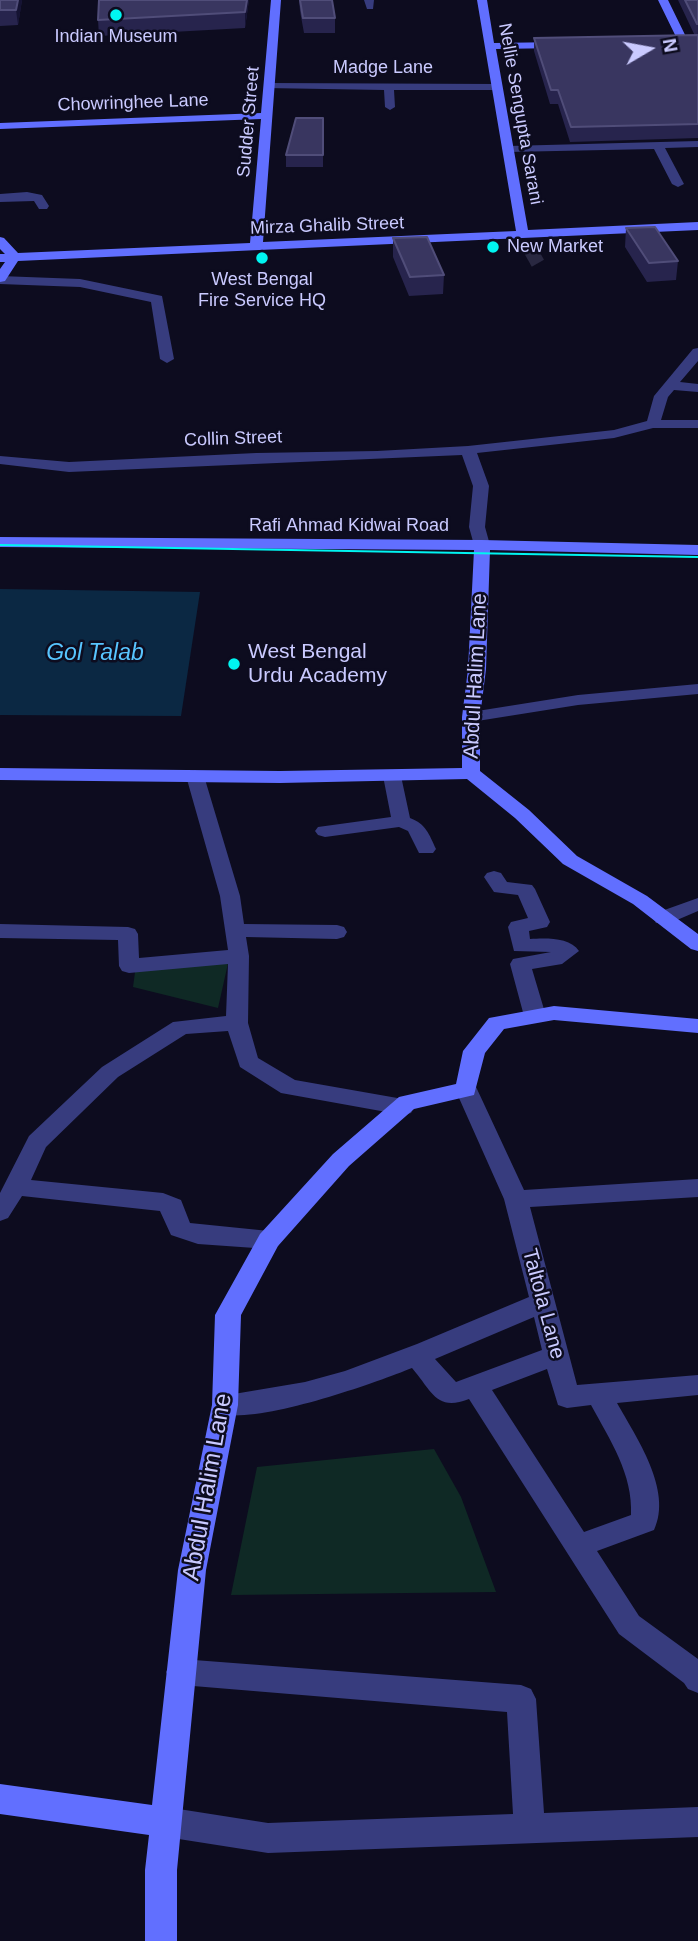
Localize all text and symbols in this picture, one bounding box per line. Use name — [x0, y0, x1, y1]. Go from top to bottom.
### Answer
marker: Indian Museum — [108, 7, 124, 23]
north arrow — [614, 14, 684, 84]
street label: Nellie Sengupta Sarani — [493, 21, 547, 207]
place label: Indian Museum — [54, 26, 178, 48]
text: N — [659, 37, 682, 54]
street label: Madge Lane — [333, 57, 433, 79]
street label: Sudder Street — [233, 66, 265, 178]
street label: Chowringhee Lane — [57, 90, 209, 116]
street label: Mirza Ghalib Street — [250, 213, 404, 239]
place label: New Market — [507, 236, 603, 258]
marker: New Market — [485, 239, 501, 255]
marker: West Bengal Fire Service HQ — [254, 250, 270, 266]
place label: West Bengal Fire Service HQ — [198, 269, 326, 312]
street label: Collin Street — [184, 426, 282, 452]
street label: Rafi Ahmad Kidwai Road — [249, 515, 449, 537]
street label: Abdul Halim Lane — [459, 593, 493, 759]
place label: West Bengal Urdu Academy — [248, 639, 387, 689]
water label: Gol Talab — [46, 640, 144, 668]
marker: West Bengal Urdu Academy — [226, 656, 242, 672]
street label: Taltola Lane — [516, 1246, 570, 1362]
street label: Abdul Halim Lane — [177, 1391, 239, 1583]

